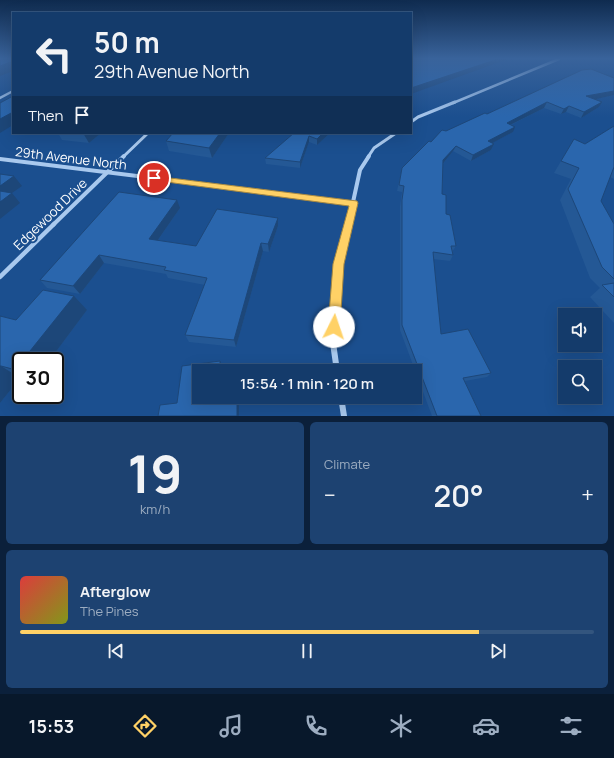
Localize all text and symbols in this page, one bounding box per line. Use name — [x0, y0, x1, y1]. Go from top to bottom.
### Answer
text: 50 m — [94, 23, 160, 61]
icon: left — [28, 28, 80, 80]
text: 29th Avenue North — [94, 59, 250, 83]
icon: arrive — [71, 104, 93, 126]
text: Then — [28, 105, 63, 126]
street label: 29th Avenue North — [14, 142, 128, 174]
pin — [137, 161, 171, 195]
icon: arrive — [143, 167, 165, 189]
street label: Edgewood Drive — [9, 174, 91, 254]
position arrow — [313, 306, 355, 348]
map controls — [558, 308, 602, 404]
button: sound — [558, 308, 602, 352]
speed limit sign: 30 — [12, 352, 64, 404]
button: search — [558, 360, 602, 404]
text: 15:54 · 1 min · 120 m — [240, 373, 374, 394]
text: 19 — [127, 438, 183, 509]
text: Climate — [324, 455, 370, 473]
text: 20° — [433, 475, 484, 516]
text: − — [324, 480, 336, 510]
text: + — [581, 480, 594, 510]
text: km/h — [140, 500, 170, 518]
text: Afterglow — [80, 581, 151, 602]
text: The Pines — [80, 602, 139, 620]
icon: previous — [105, 640, 127, 662]
icon: pause — [296, 640, 318, 662]
icon: next — [487, 640, 509, 662]
icon: directions — [131, 712, 159, 740]
icon: music — [217, 712, 245, 740]
icon: phone — [302, 712, 330, 740]
icon: climate — [387, 712, 415, 740]
icon: car — [472, 712, 500, 740]
icon: filters — [557, 712, 585, 740]
text: 15:53 — [29, 714, 74, 738]

